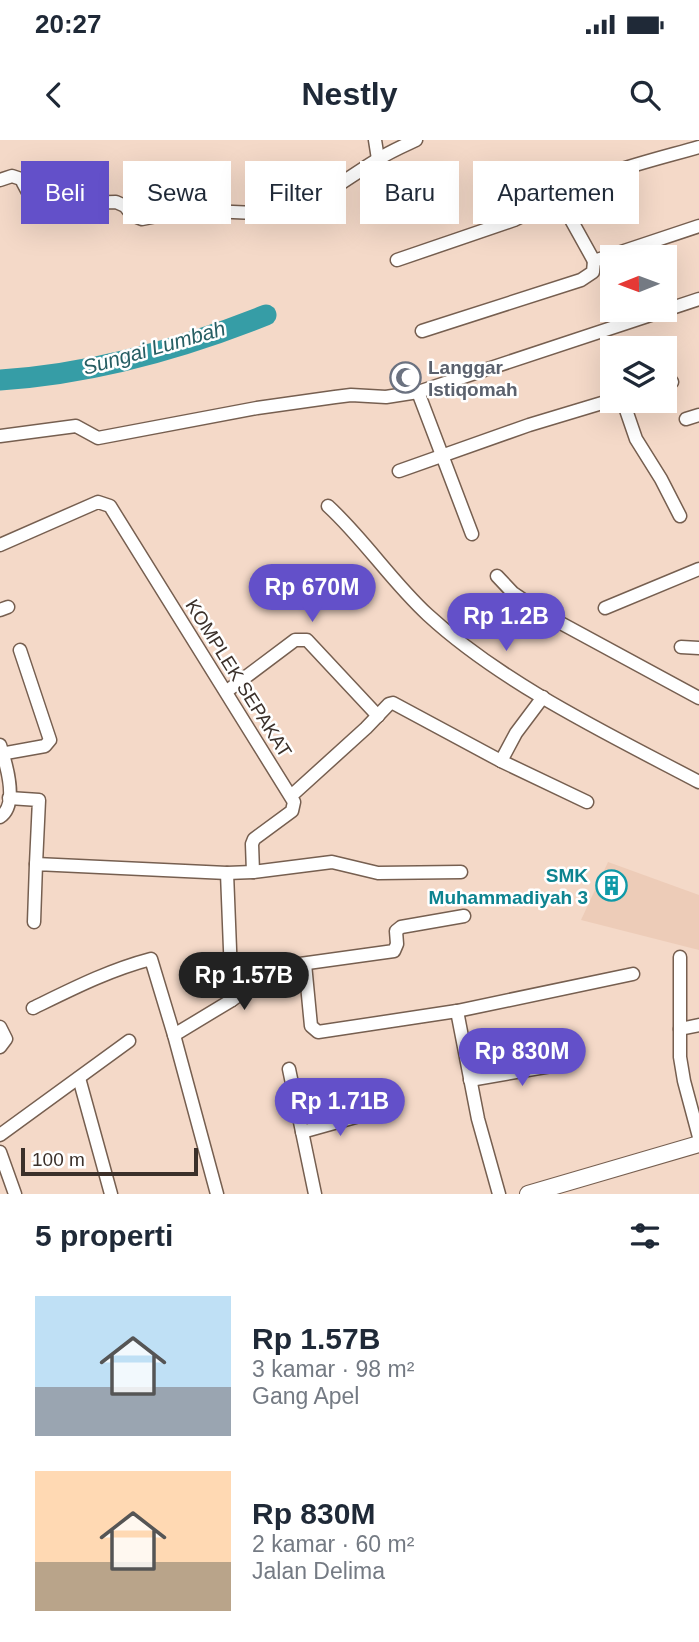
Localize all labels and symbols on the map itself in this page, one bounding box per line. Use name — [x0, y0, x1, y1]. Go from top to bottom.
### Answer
north arrow — [600, 245, 677, 322]
water label: Sungai Lumbah — [80, 316, 228, 379]
place label: Langgar Istiqomah — [428, 357, 518, 400]
mosque icon: Langgar Istiqomah — [388, 361, 422, 395]
pin: Rp 670M — [247, 564, 377, 624]
pin: Rp 1.2B — [441, 594, 571, 653]
street label: KOMPLEK SEPAKAT — [181, 596, 296, 761]
place label: SMK Muhammadiyah 3 — [429, 865, 588, 908]
building icon: SMK Muhammadiyah 3 — [594, 869, 628, 903]
pin: Rp 1.57B — [172, 952, 316, 1012]
pin: Rp 830M — [457, 1028, 587, 1088]
pin: Rp 1.71B — [268, 1079, 412, 1138]
scale bar — [21, 1145, 198, 1177]

